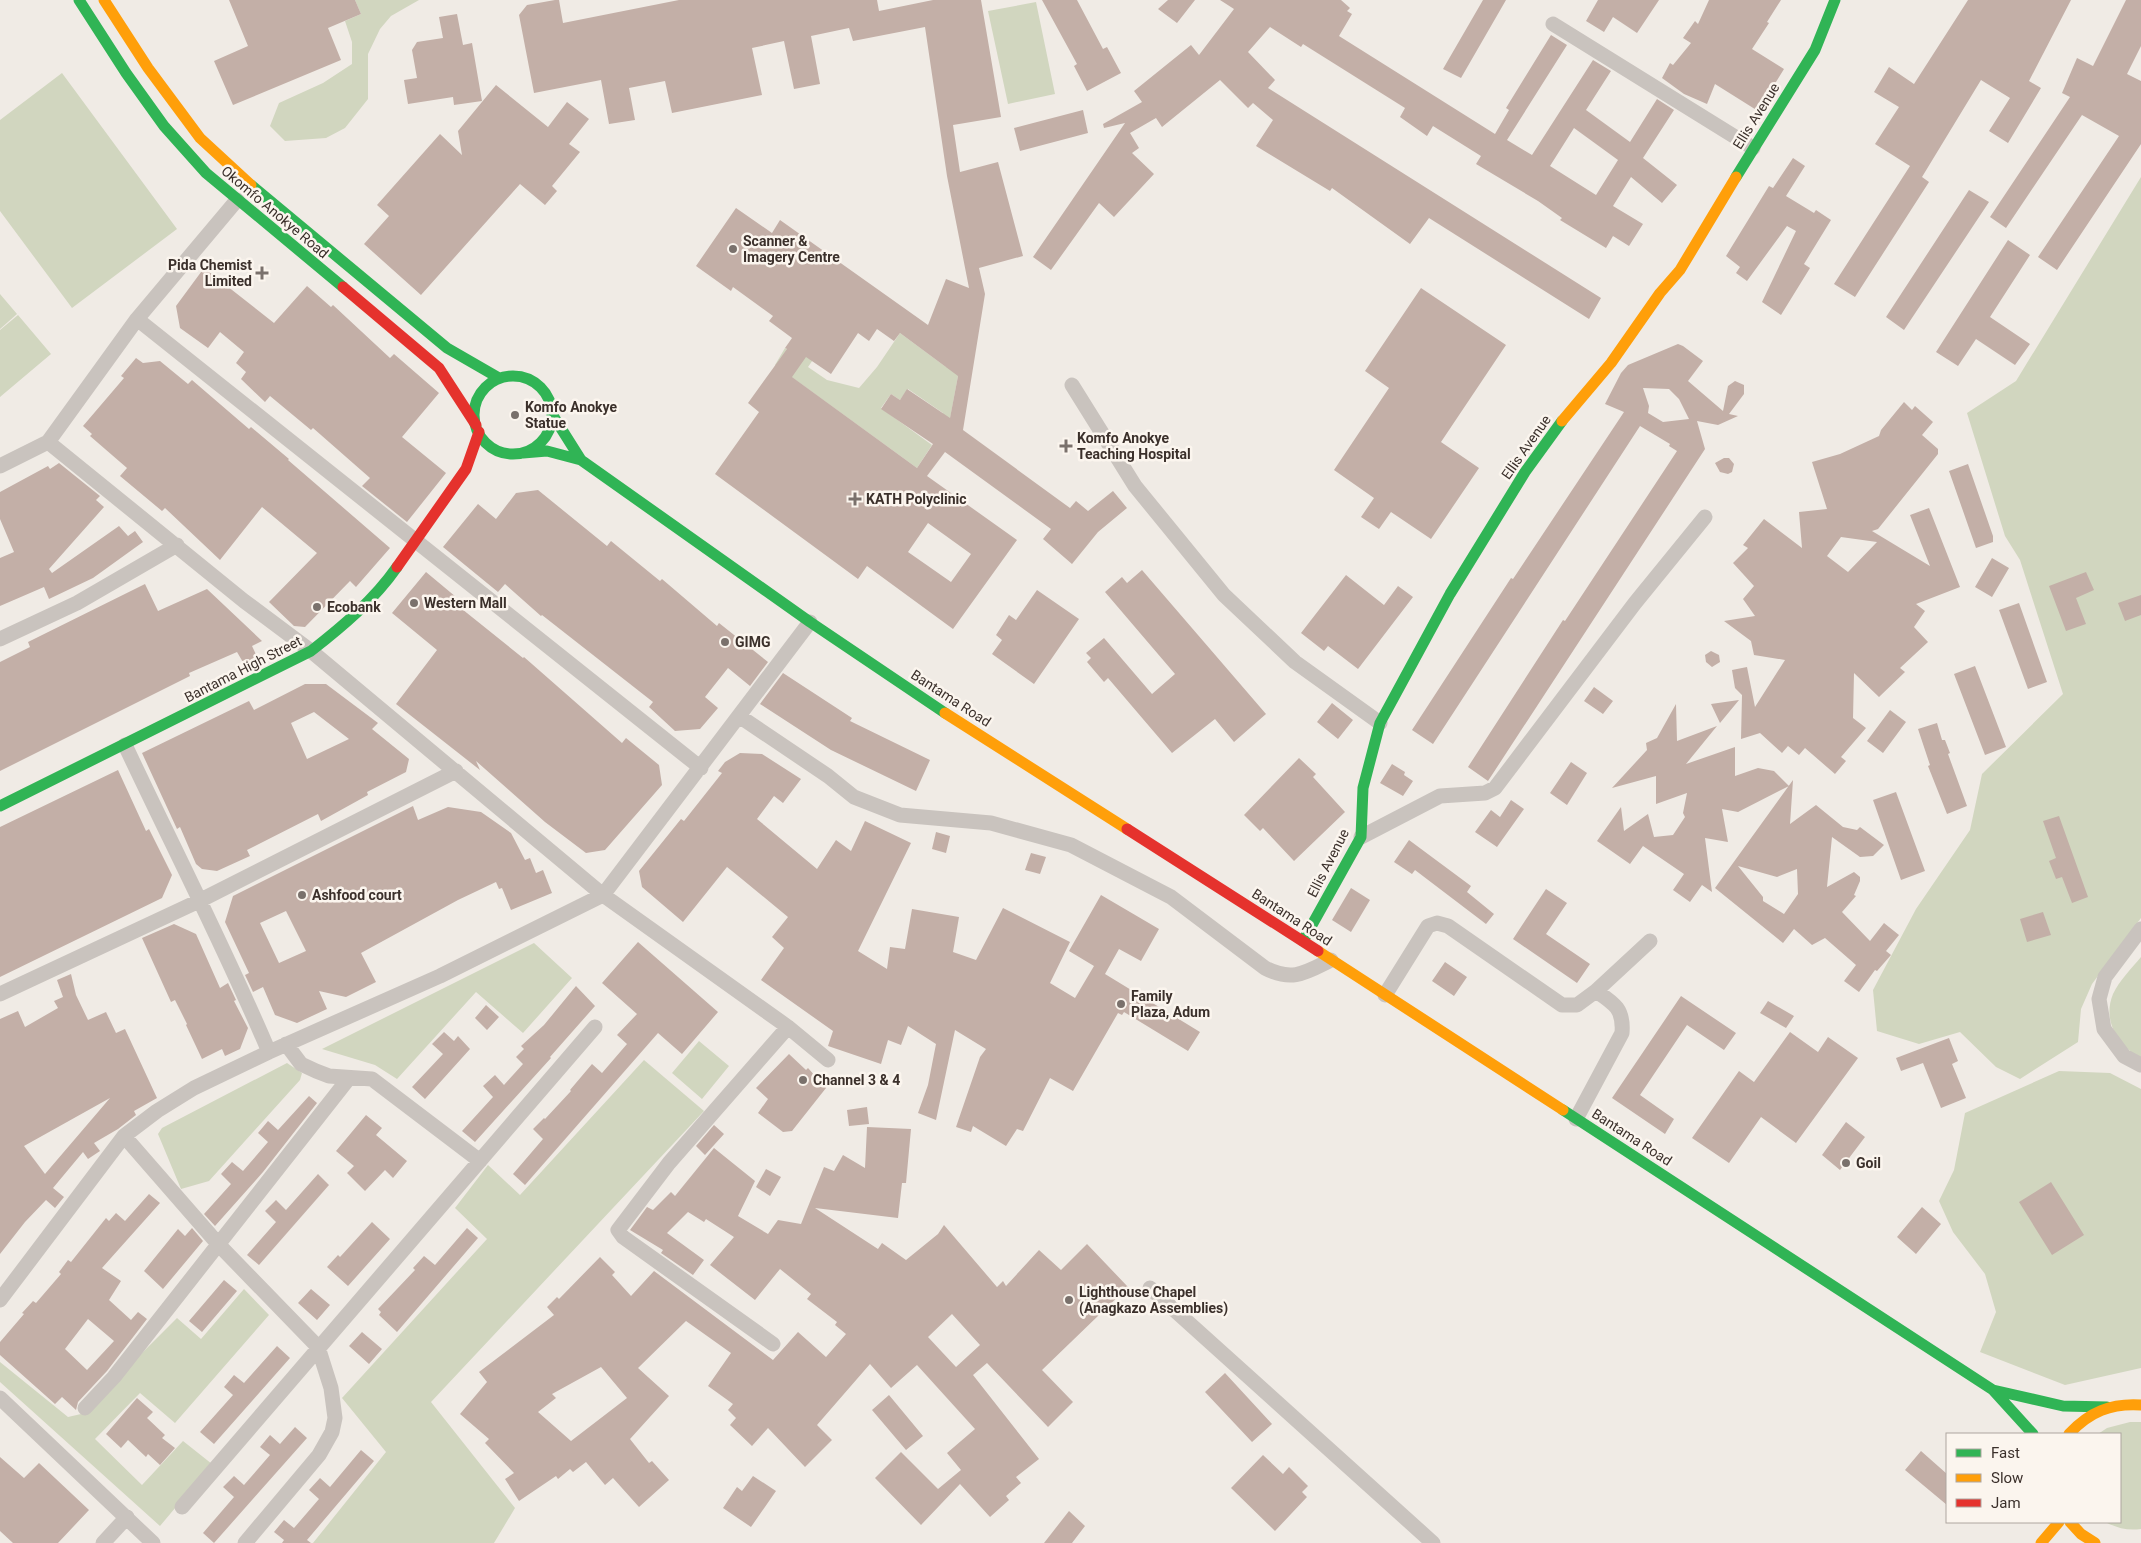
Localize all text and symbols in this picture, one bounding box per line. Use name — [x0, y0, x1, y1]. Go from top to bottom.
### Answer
street label: Ellis Avenue — [1729, 80, 1783, 152]
street label: Okomfo Anokye Road — [218, 163, 332, 261]
place label: Scanner & Imagery Centre — [743, 233, 840, 265]
marker: Scanner & Imagery Centre — [727, 243, 739, 255]
place label: Pida Chemist Limited — [168, 257, 252, 289]
marker: Pida Chemist Limited — [256, 267, 268, 279]
place label: Komfo Anokye Statue — [525, 399, 618, 431]
marker: Komfo Anokye Statue — [509, 409, 521, 421]
street label: Ellis Avenue — [1498, 412, 1554, 482]
place label: Komfo Anokye Teaching Hospital — [1077, 430, 1191, 462]
marker: Komfo Anokye Teaching Hospital — [1059, 439, 1073, 453]
place label: KATH Polyclinic — [866, 491, 967, 507]
marker: KATH Polyclinic — [848, 492, 862, 506]
place label: Western Mall — [424, 595, 507, 611]
marker: Western Mall — [408, 597, 420, 609]
place label: Ecobank — [327, 599, 381, 615]
marker: Ecobank — [311, 601, 323, 613]
street label: Bantama High Street — [182, 632, 304, 705]
place label: GIMG — [735, 634, 770, 650]
marker: GIMG — [719, 636, 731, 648]
street label: Bantama Road — [908, 666, 994, 730]
street label: Ellis Avenue — [1304, 826, 1352, 900]
street label: Bantama Road — [1249, 885, 1335, 949]
place label: Ashfood court — [312, 887, 402, 903]
marker: Ashfood court — [296, 889, 308, 901]
place label: Family Plaza, Adum — [1131, 988, 1210, 1020]
marker: Family Plaza, Adum — [1115, 998, 1127, 1010]
place label: Channel 3 & 4 — [813, 1072, 900, 1088]
marker: Channel 3 & 4 — [797, 1074, 809, 1086]
street label: Bantama Road — [1589, 1105, 1675, 1169]
place label: Goil — [1856, 1155, 1881, 1171]
marker: Goil — [1840, 1157, 1852, 1169]
place label: Lighthouse Chapel (Anagkazo Assemblies) — [1079, 1284, 1228, 1317]
marker: Lighthouse Chapel (Anagkazo Assemblies) — [1063, 1294, 1075, 1306]
legend — [1946, 1433, 2121, 1523]
text: Fast — [1991, 1444, 2020, 1462]
text: Slow — [1991, 1469, 2023, 1487]
text: Jam — [1991, 1494, 2021, 1512]

